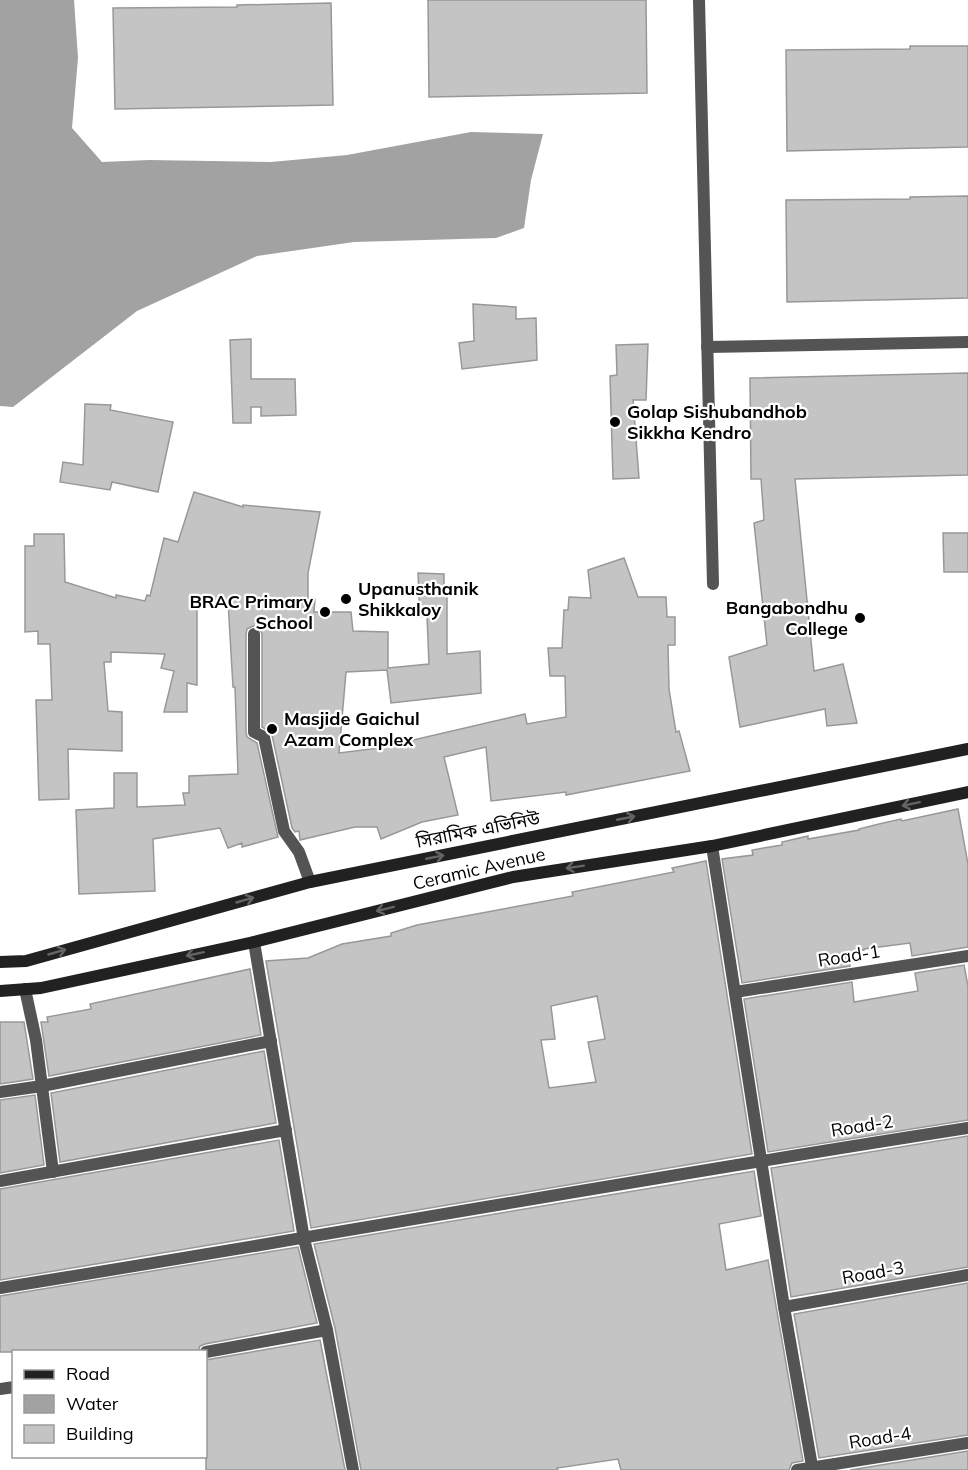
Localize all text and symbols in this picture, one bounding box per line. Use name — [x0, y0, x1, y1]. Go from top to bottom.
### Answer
place label: Golap Sishubandhob Sikkha Kendro — [627, 400, 807, 444]
marker: Golap Sishubandhob Sikkha Kendro — [608, 415, 622, 429]
place label: Upanusthanik Shikkaloy — [358, 577, 480, 621]
place label: BRAC Primary School — [189, 590, 313, 634]
marker: Upanusthanik Shikkaloy — [339, 592, 353, 606]
place label: Bangabondhu College — [726, 596, 848, 640]
marker: BRAC Primary School — [318, 605, 332, 619]
marker: Bangabondhu College — [853, 611, 867, 625]
place label: Masjide Gaichul Azam Complex — [284, 707, 420, 751]
marker: Masjide Gaichul Azam Complex — [265, 722, 279, 736]
one-way arrow — [901, 798, 920, 810]
street label: সিরামিক এভিনিউ — [413, 806, 542, 853]
one-way arrow — [616, 812, 636, 823]
street label: Ceramic Avenue — [410, 842, 547, 895]
one-way arrow — [425, 851, 444, 862]
one-way arrow — [566, 862, 585, 873]
one-way arrow — [235, 894, 254, 905]
one-way arrow — [375, 904, 394, 916]
street label: Road-1 — [816, 939, 882, 972]
one-way arrow — [47, 946, 66, 958]
one-way arrow — [186, 949, 205, 961]
street label: Road-2 — [829, 1109, 895, 1142]
street label: Road-3 — [840, 1256, 906, 1289]
legend — [12, 1350, 207, 1458]
text: Road — [66, 1362, 110, 1385]
text: Water — [66, 1392, 119, 1415]
street label: Road-4 — [847, 1421, 913, 1454]
text: Building — [66, 1422, 134, 1445]

